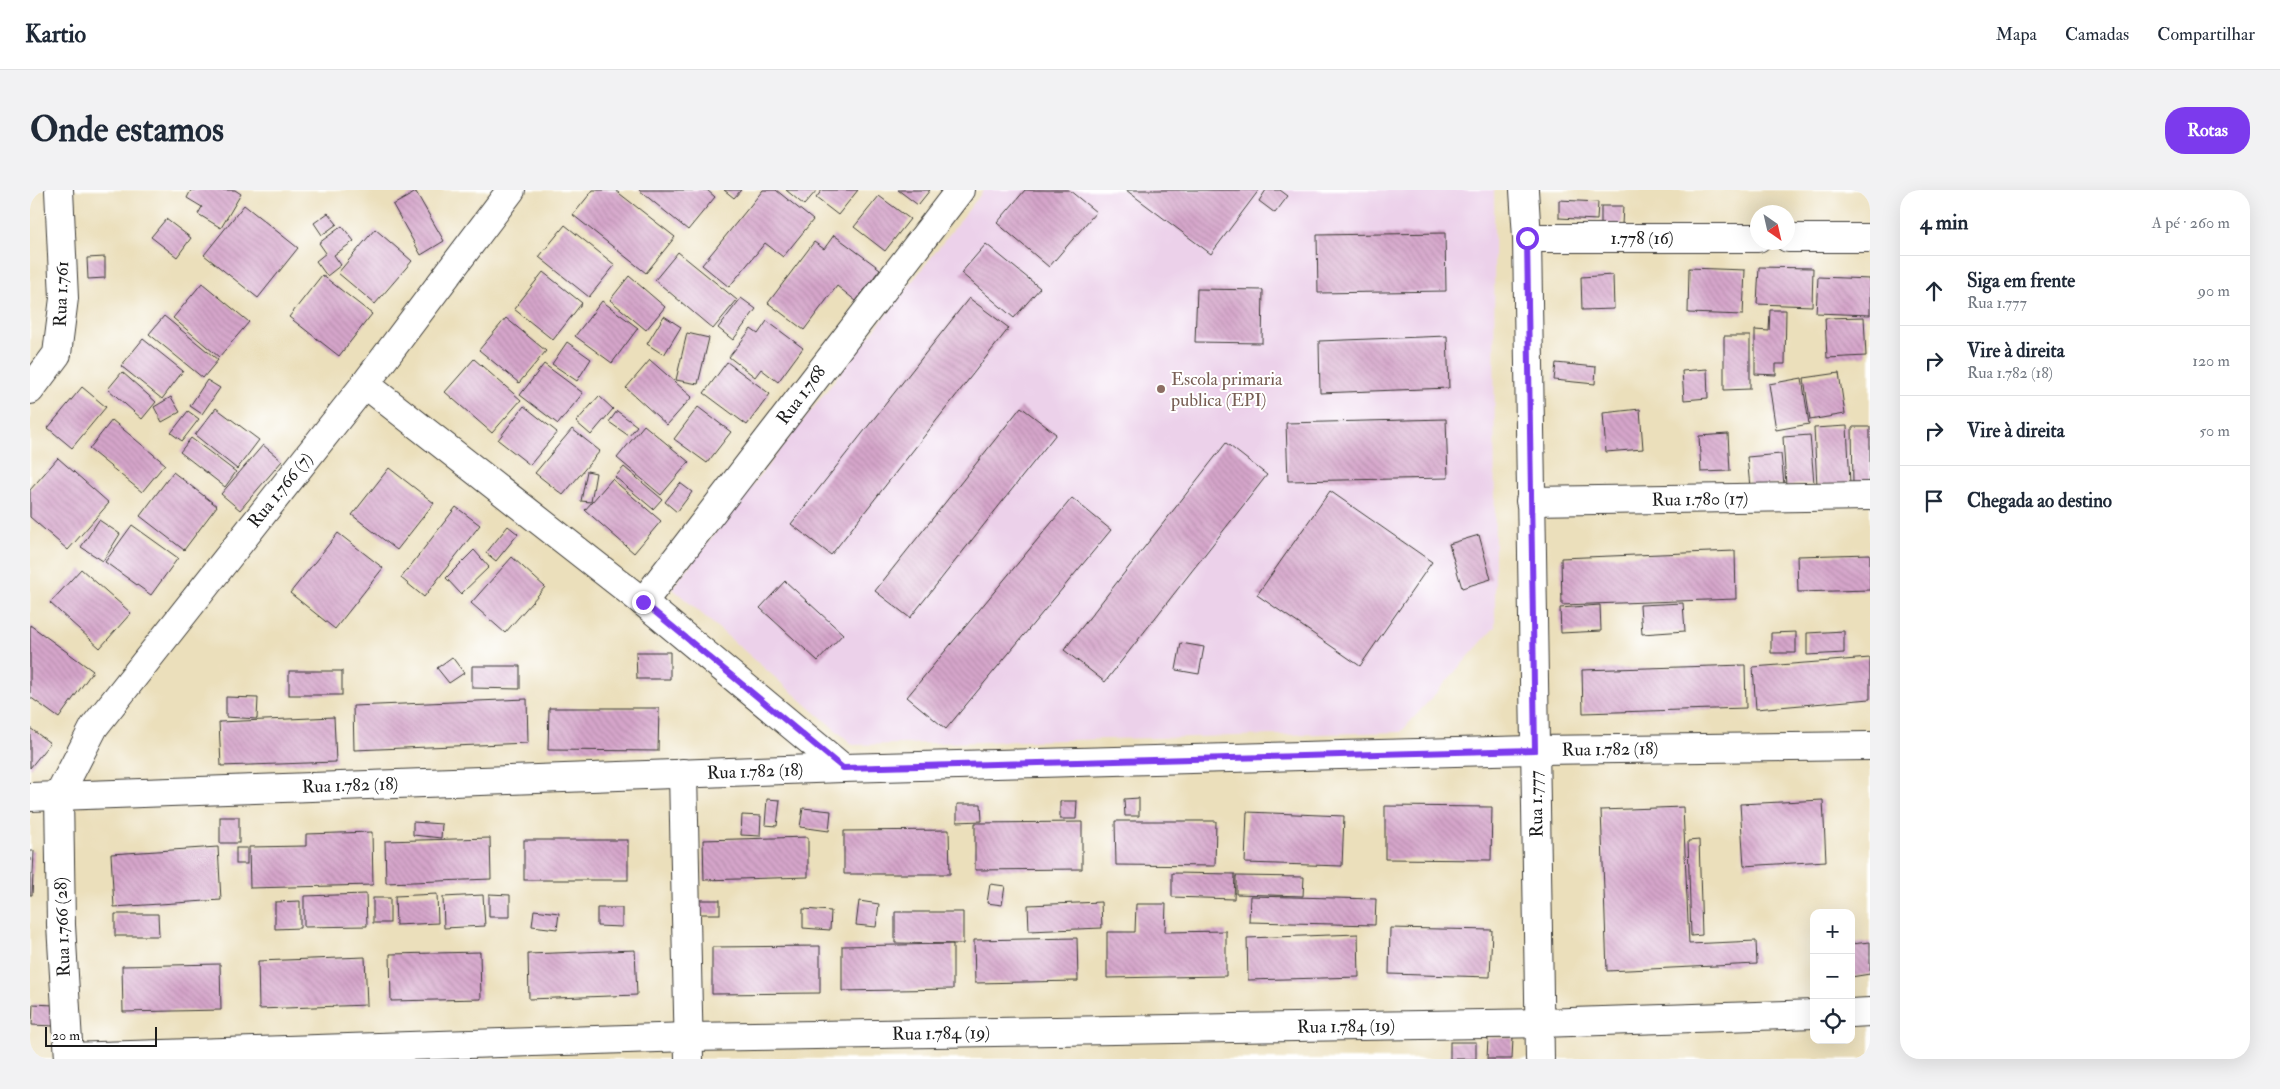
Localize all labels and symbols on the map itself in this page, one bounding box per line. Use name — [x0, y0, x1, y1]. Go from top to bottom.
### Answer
north arrow — [1750, 205, 1795, 250]
route start — [1516, 227, 1539, 250]
street label: 1.778 (16) — [1610, 227, 1674, 250]
street label: Rua 1.761 — [49, 261, 74, 327]
street label: Rua 1.768 — [772, 361, 831, 429]
place label: Escola primaria publica (EPI) — [1170, 368, 1283, 412]
marker: Escola primaria publica (EPI) — [1155, 383, 1167, 395]
street label: Rua 1.766 (7) — [243, 448, 318, 533]
street label: Rua 1.780 (17) — [1651, 487, 1749, 512]
route end — [632, 591, 655, 614]
street label: Rua 1.782 (18) — [1561, 737, 1659, 762]
street label: Rua 1.782 (18) — [706, 758, 804, 785]
street label: Rua 1.777 — [1524, 770, 1549, 838]
street label: Rua 1.782 (18) — [301, 772, 399, 799]
street label: Rua 1.766 (28) — [49, 877, 76, 977]
street label: Rua 1.784 (19) — [1297, 1014, 1395, 1039]
street label: Rua 1.784 (19) — [892, 1021, 990, 1046]
scale bar — [45, 1024, 158, 1047]

